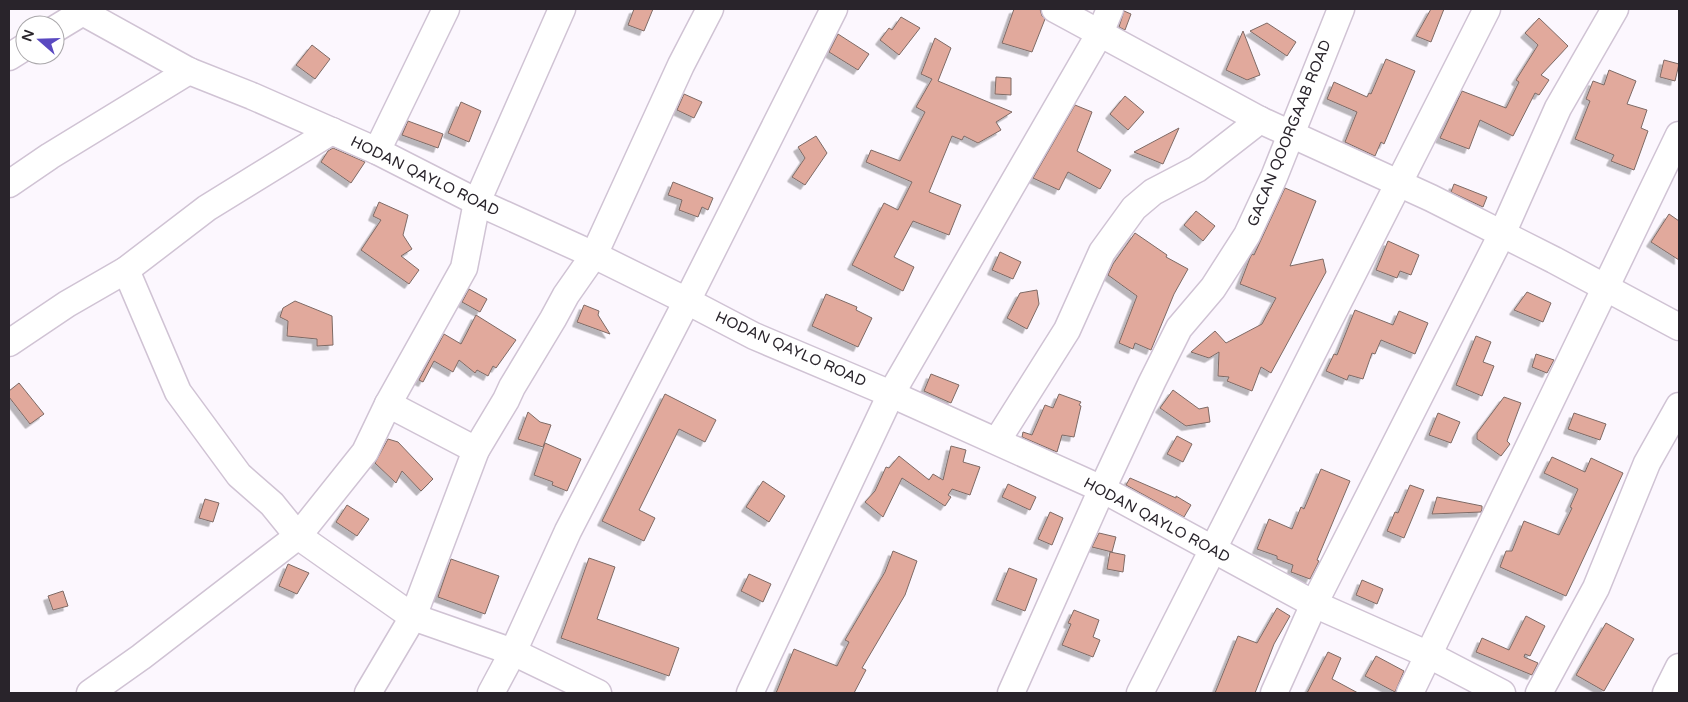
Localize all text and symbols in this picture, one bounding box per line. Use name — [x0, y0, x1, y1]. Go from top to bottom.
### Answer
north arrow — [15, 15, 65, 65]
text: N — [18, 28, 38, 44]
street label: GACAN QOORGAAB ROAD — [1243, 37, 1335, 229]
street label: HODAN QAYLO ROAD — [348, 132, 502, 220]
street label: HODAN QAYLO ROAD — [713, 308, 869, 390]
street label: HODAN QAYLO ROAD — [1081, 474, 1233, 566]

